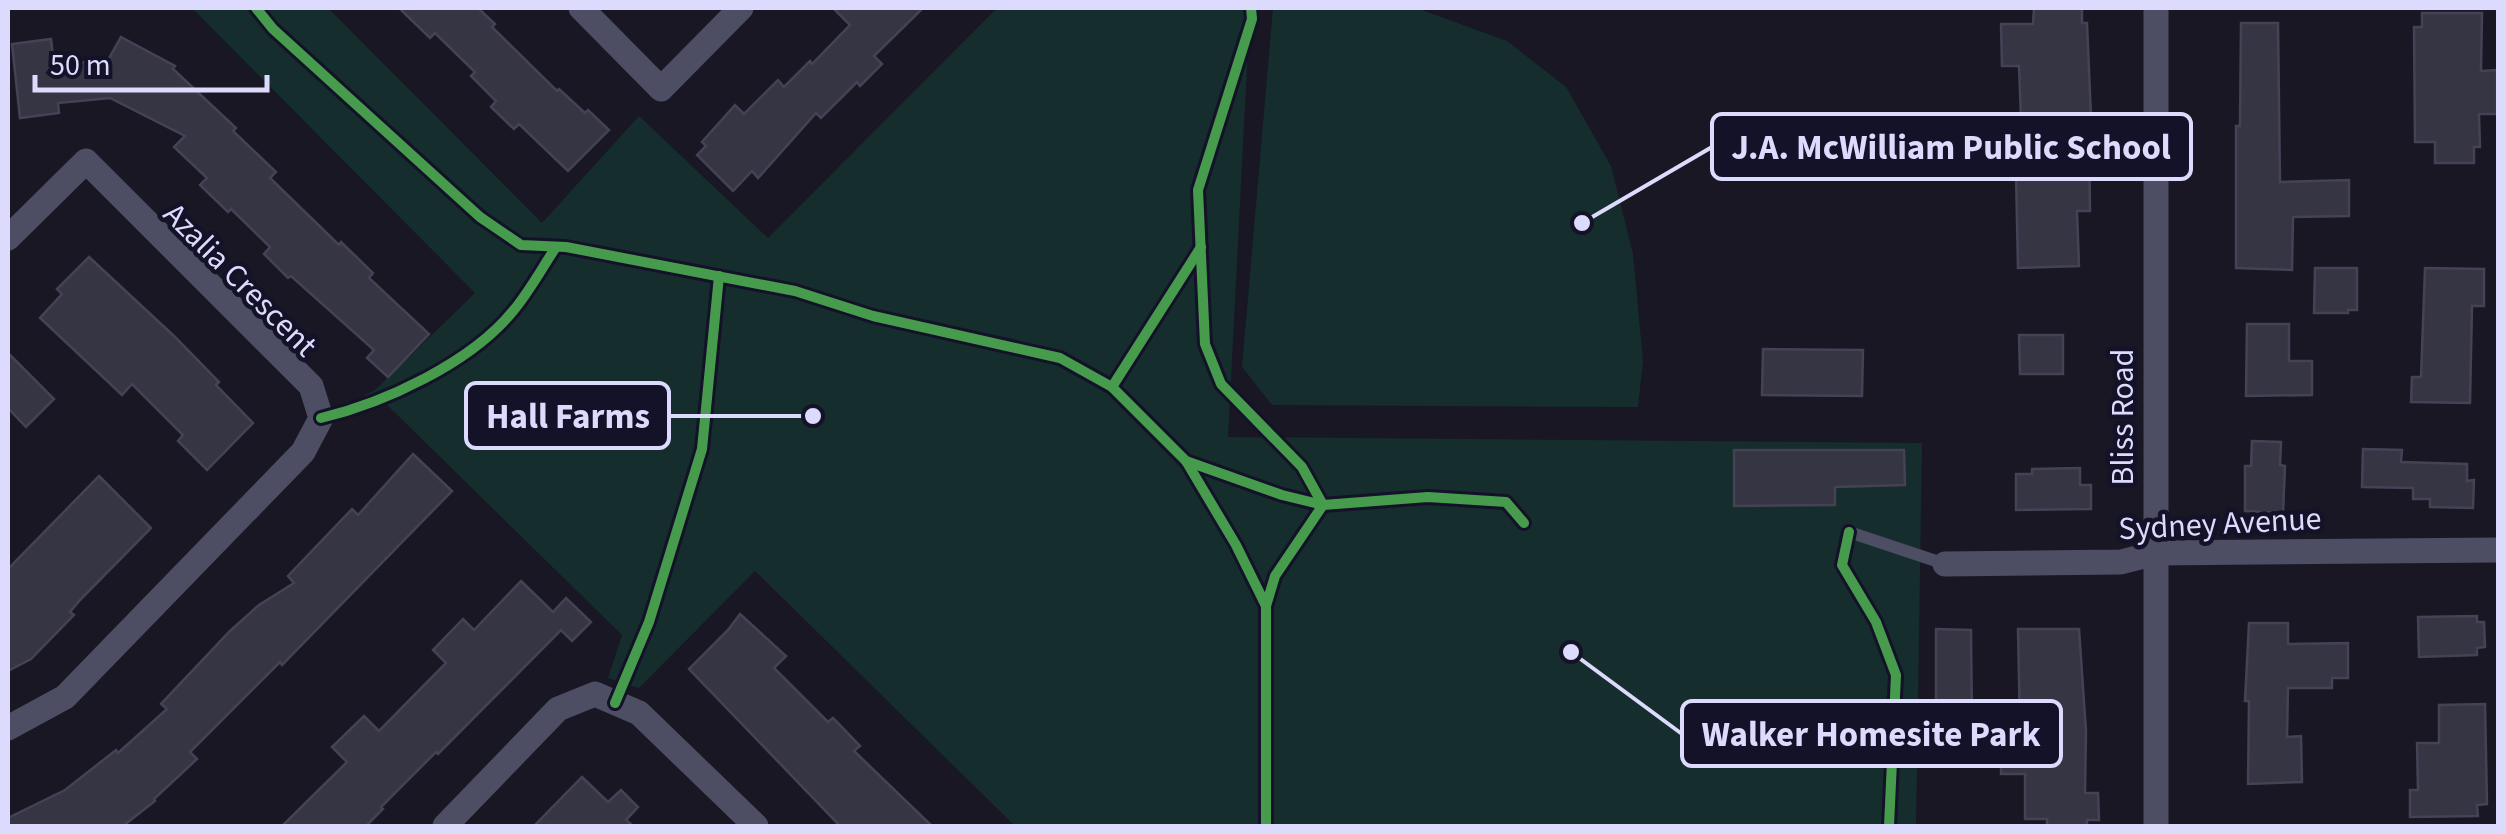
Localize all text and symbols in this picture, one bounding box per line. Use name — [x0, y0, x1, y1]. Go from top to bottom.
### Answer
scale bar — [35, 30, 268, 92]
text: 50 m — [50, 44, 111, 87]
callout: J.A. McWilliam Public School — [1712, 114, 2191, 179]
text: J.A. McWilliam Public School — [1731, 123, 2171, 173]
street label: Azalia Crescent — [153, 193, 328, 368]
street label: Bliss Road — [2100, 349, 2146, 485]
callout: Hall Farms — [466, 383, 669, 448]
text: Hall Farms — [486, 392, 650, 442]
street label: Sydney Avenue — [2117, 496, 2323, 552]
callout: Walker Homesite Park — [1682, 701, 2061, 766]
text: Walker Homesite Park — [1701, 710, 2041, 760]

